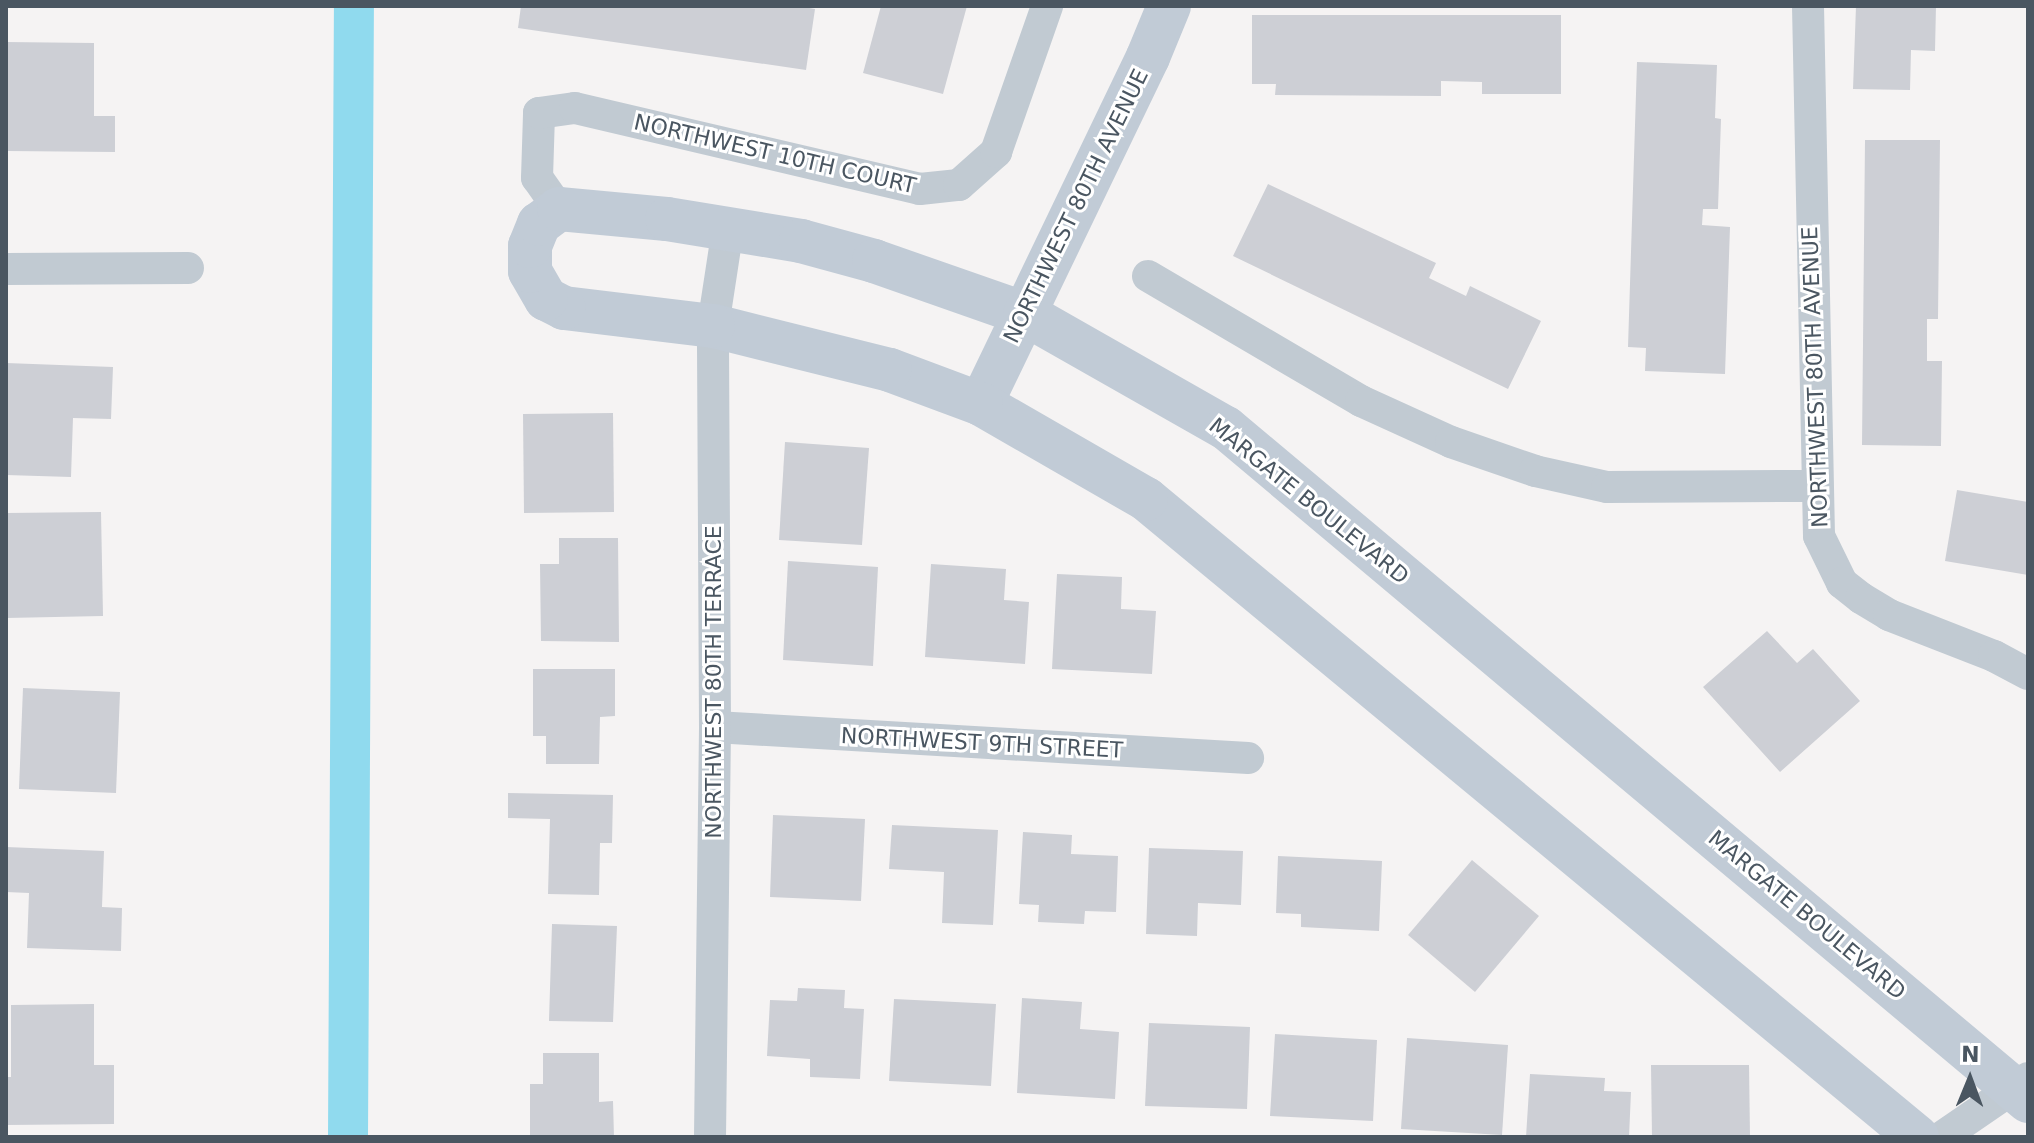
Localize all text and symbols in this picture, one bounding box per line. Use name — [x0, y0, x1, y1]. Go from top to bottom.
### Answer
street label: NORTHWEST 80TH AVENUE — [998, 65, 1154, 347]
street label: NORTHWEST 10TH COURT — [632, 109, 918, 199]
street label: NORTHWEST 80TH AVENUE — [1797, 226, 1833, 528]
street label: MARGATE BOULEVARD — [1204, 412, 1414, 590]
street label: NORTHWEST 80TH TERRACE — [701, 525, 727, 839]
street label: NORTHWEST 9TH STREET — [840, 722, 1124, 764]
street label: MARGATE BOULEVARD — [1703, 825, 1911, 1005]
north arrow — [1930, 1039, 2010, 1119]
text: N — [1961, 1042, 1980, 1067]

